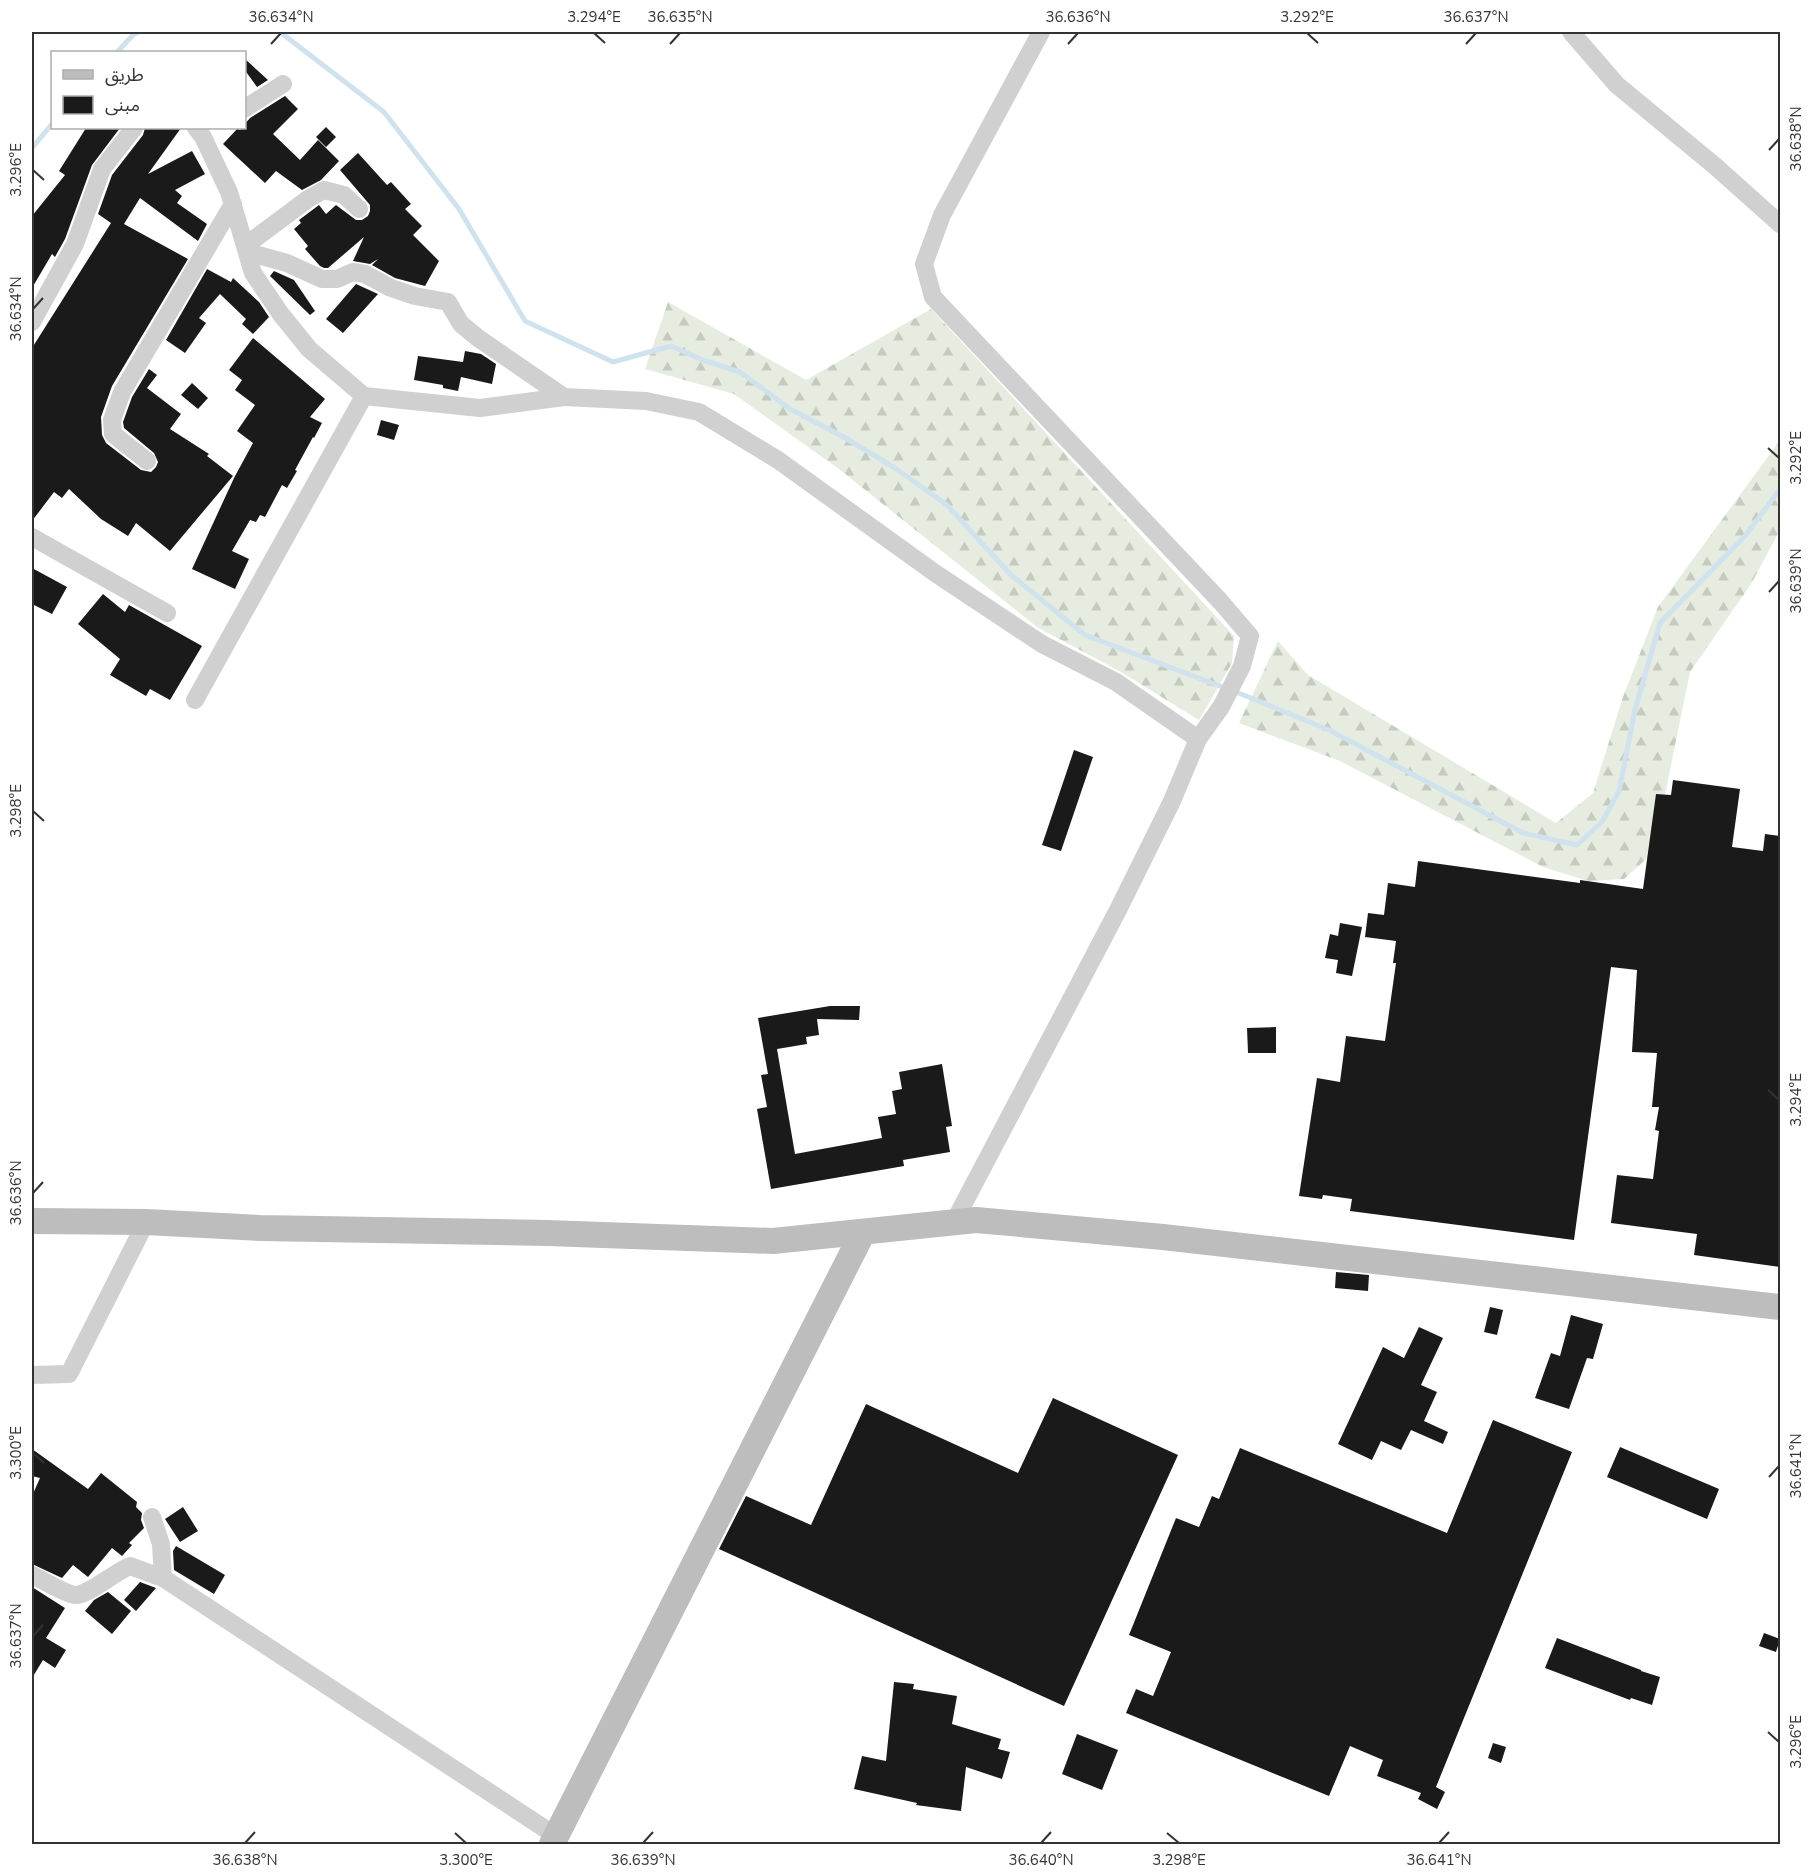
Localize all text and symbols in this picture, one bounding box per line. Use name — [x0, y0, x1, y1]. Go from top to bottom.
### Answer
text: 36.634°N — [248, 7, 314, 27]
text: 3.294°E — [567, 7, 621, 27]
text: 36.635°N — [647, 7, 713, 27]
text: 36.636°N — [1045, 7, 1111, 27]
text: 3.292°E — [1280, 7, 1334, 27]
text: 36.637°N — [1443, 7, 1509, 27]
legend — [51, 51, 246, 129]
text: طريق — [105, 63, 144, 87]
text: مبنى — [105, 93, 140, 117]
text: 36.638°N — [1786, 106, 1806, 172]
text: 3.296°E — [6, 143, 26, 197]
text: 36.634°N — [6, 276, 26, 342]
text: 3.292°E — [1786, 431, 1806, 485]
text: 36.639°N — [1786, 548, 1806, 614]
text: 3.298°E — [6, 784, 26, 838]
text: 3.294°E — [1786, 1073, 1806, 1127]
text: 36.636°N — [6, 1160, 26, 1226]
text: 3.300°E — [6, 1426, 26, 1480]
text: 36.641°N — [1786, 1433, 1806, 1499]
text: 36.637°N — [6, 1603, 26, 1669]
text: 3.296°E — [1786, 1715, 1806, 1769]
text: 36.638°N — [212, 1850, 278, 1870]
text: 3.300°E — [439, 1850, 493, 1870]
text: 36.639°N — [610, 1850, 676, 1870]
text: 36.640°N — [1008, 1850, 1074, 1870]
text: 3.298°E — [1152, 1850, 1206, 1870]
text: 36.641°N — [1406, 1850, 1472, 1870]

